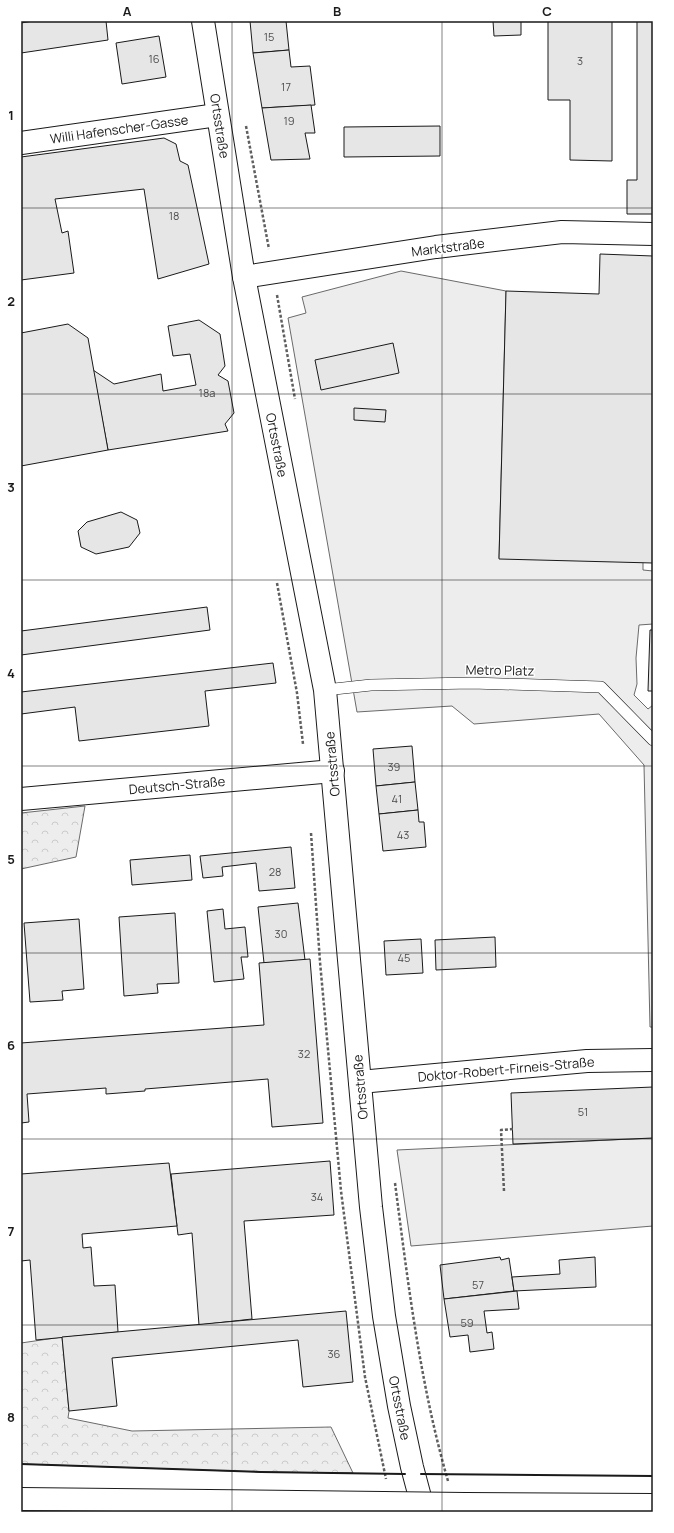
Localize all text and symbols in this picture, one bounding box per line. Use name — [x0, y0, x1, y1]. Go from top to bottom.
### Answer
text: A — [123, 2, 132, 20]
text: B — [333, 2, 341, 20]
text: C — [542, 2, 552, 20]
house number: 15 — [264, 29, 274, 44]
house number: 16 — [148, 51, 160, 66]
house number: 3 — [577, 53, 583, 68]
house number: 17 — [281, 79, 291, 94]
street label: Ortsstraße — [206, 92, 234, 160]
text: 1 — [8, 106, 14, 124]
street label: Willi Hafenscher-Gasse — [49, 110, 190, 148]
house number: 19 — [283, 113, 295, 128]
house number: 18 — [169, 208, 179, 223]
street label: Marktstraße — [410, 234, 486, 260]
text: 2 — [7, 292, 15, 310]
house number: 18a — [199, 385, 215, 400]
street label: Ortsstraße — [262, 411, 292, 479]
text: 3 — [7, 478, 15, 496]
street label: Metro Platz — [465, 660, 535, 680]
text: 4 — [7, 664, 15, 682]
street label: Ortsstraße — [320, 730, 344, 797]
house number: 39 — [388, 759, 401, 774]
street label: Deutsch-Straße — [128, 772, 226, 798]
house number: 41 — [392, 791, 402, 806]
house number: 43 — [397, 827, 409, 842]
text: 5 — [7, 850, 15, 868]
house number: 28 — [269, 864, 281, 879]
house number: 30 — [275, 926, 287, 941]
house number: 45 — [398, 950, 410, 965]
text: 6 — [7, 1036, 15, 1054]
house number: 32 — [298, 1046, 310, 1061]
street label: Doktor-Robert-Firneis-Straße — [417, 1052, 595, 1086]
street label: Ortsstraße — [348, 1053, 372, 1120]
house number: 51 — [578, 1104, 588, 1119]
house number: 34 — [311, 1189, 323, 1204]
text: 7 — [8, 1222, 15, 1240]
house number: 57 — [472, 1277, 484, 1292]
house number: 59 — [460, 1315, 474, 1330]
house number: 36 — [328, 1346, 341, 1361]
street label: Ortsstraße — [385, 1374, 415, 1442]
text: 8 — [7, 1408, 15, 1426]

